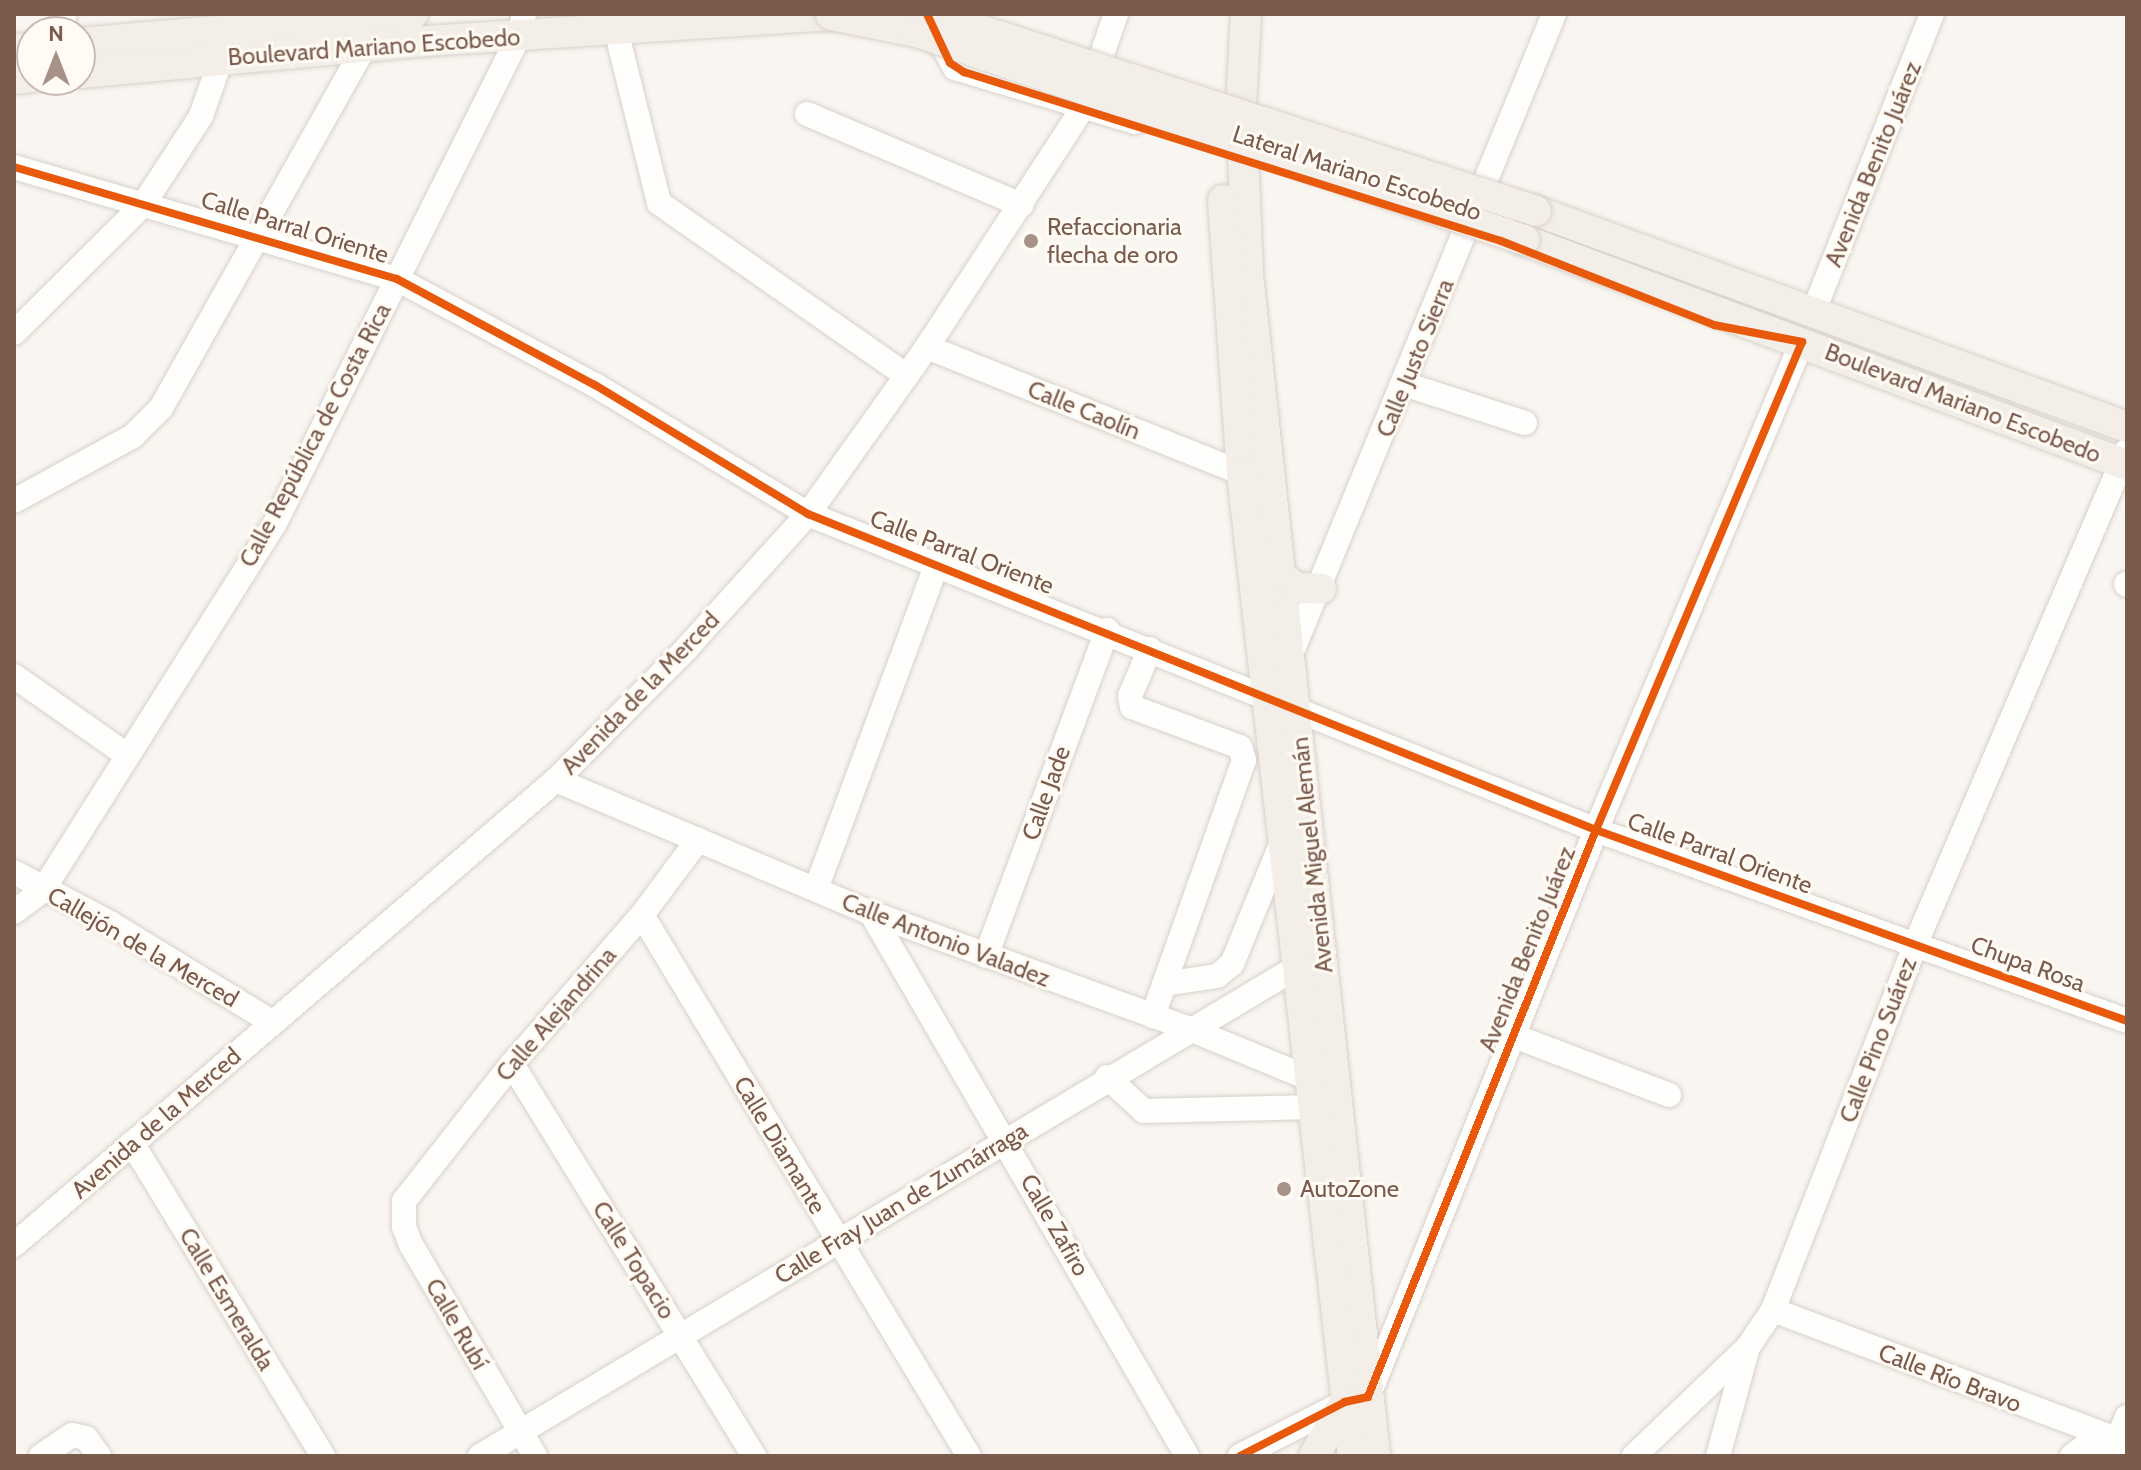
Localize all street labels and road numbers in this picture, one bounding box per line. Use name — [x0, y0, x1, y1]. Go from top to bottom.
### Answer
street label: Boulevard Mariano Escobedo — [227, 22, 521, 72]
street label: Avenida Benito Juárez — [1819, 57, 1927, 271]
street label: Lateral Mariano Escobedo — [1229, 119, 1485, 227]
street label: Calle Parral Oriente — [198, 185, 392, 269]
street label: Calle Justo Sierra — [1370, 275, 1460, 441]
street label: Calle República de Costa Rica — [233, 298, 397, 572]
street label: Boulevard Mariano Escobedo — [1821, 337, 2105, 469]
street label: Calle Caolín — [1023, 374, 1145, 446]
street label: Calle Parral Oriente — [866, 504, 1058, 600]
street label: Avenida de la Merced — [555, 606, 725, 780]
street label: Avenida Miguel Alemán — [1285, 736, 1339, 974]
street label: Calle Jade — [1016, 742, 1076, 844]
street label: Calle Parral Oriente — [1624, 806, 1816, 900]
street label: Avenida Benito Juárez — [1473, 842, 1581, 1056]
street label: Callejón de la Merced — [42, 881, 244, 1013]
street label: Calle Antonio Valadez — [838, 887, 1054, 993]
street label: Chupa Rosa — [1967, 930, 2089, 998]
street label: Calle Alejandrina — [490, 941, 622, 1087]
street label: Calle Pino Suárez — [1833, 953, 1923, 1127]
street label: Avenida de la Merced — [65, 1042, 247, 1204]
street label: Calle Diamante — [728, 1071, 832, 1219]
street label: Calle Fray Juan de Zumárraga — [769, 1116, 1033, 1290]
street label: Calle Zafiro — [1014, 1169, 1096, 1281]
street label: Calle Topacio — [586, 1196, 682, 1324]
street label: Calle Esmeralda — [173, 1223, 281, 1375]
street label: Calle Rubí — [419, 1273, 495, 1375]
street label: Calle Río Bravo — [1875, 1338, 2025, 1418]

